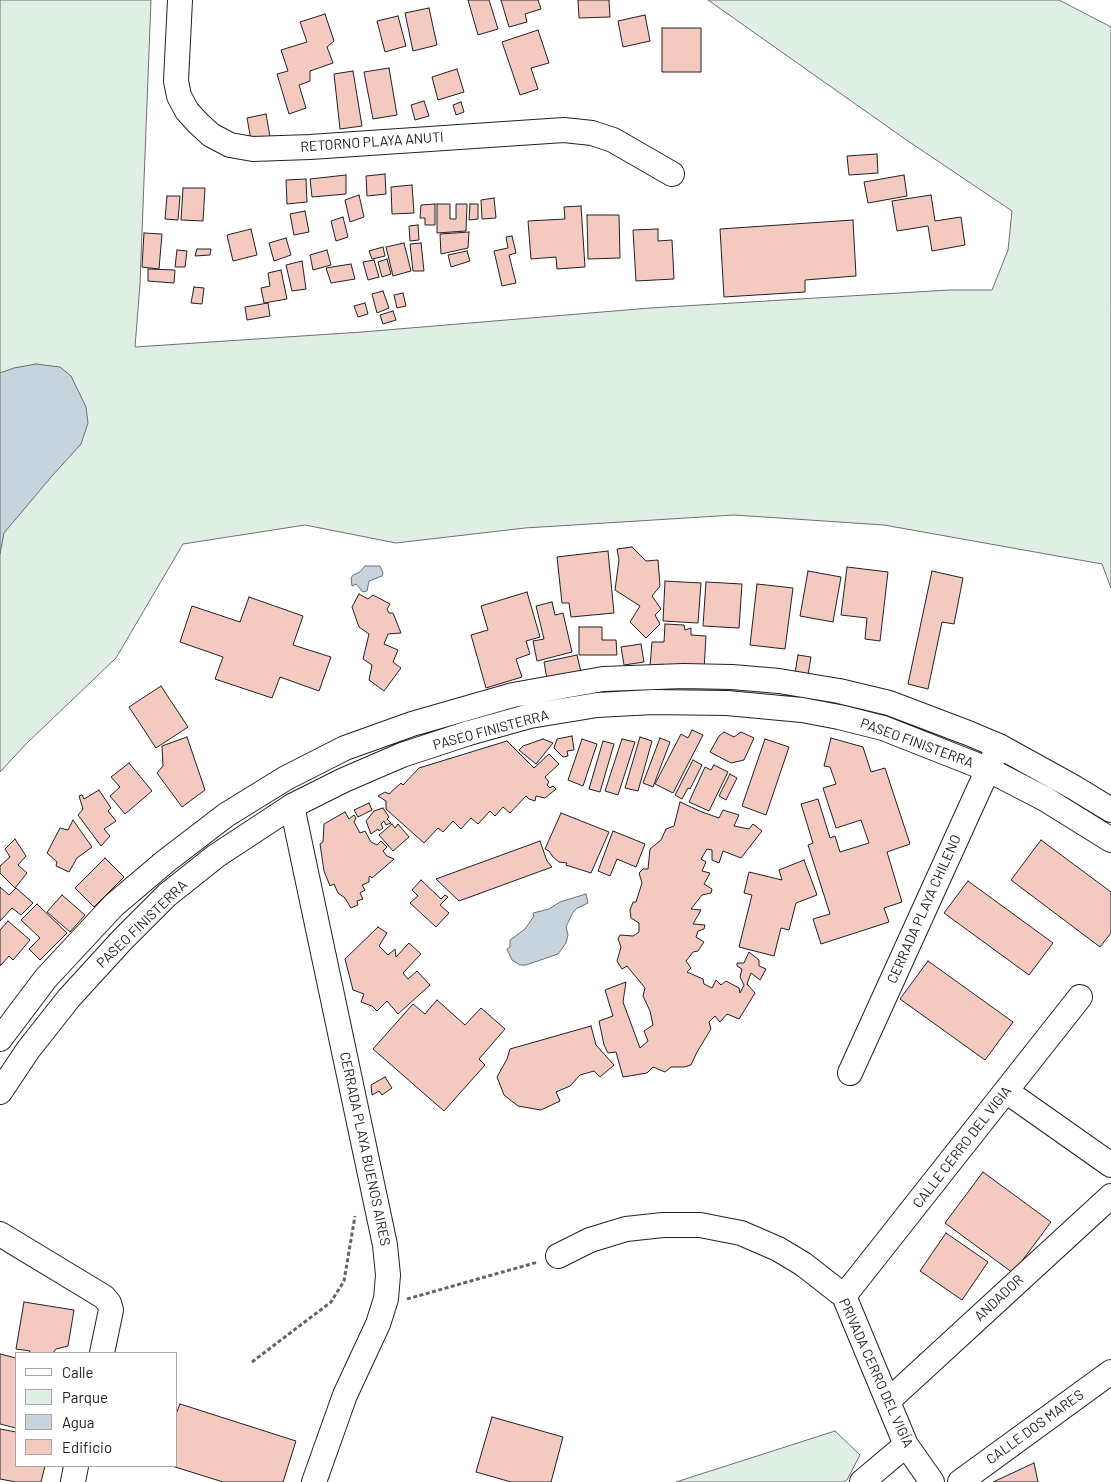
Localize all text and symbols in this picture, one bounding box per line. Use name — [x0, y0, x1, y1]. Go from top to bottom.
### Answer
street label: RETORNO PLAYA ANUTI — [300, 129, 444, 155]
street label: PASEO FINISTERRA — [431, 706, 551, 754]
street label: PASEO FINISTERRA — [858, 715, 976, 771]
street label: CERRADA PLAYA CHILENO — [884, 832, 964, 986]
street label: PASEO FINISTERRA — [93, 877, 191, 971]
street label: CERRADA PLAYA BUENOS AIRES — [336, 1050, 394, 1248]
street label: CALLE CERRO DEL VIGIA — [909, 1083, 1015, 1211]
street label: ANDADOR — [971, 1271, 1027, 1325]
street label: PRIVADA CERRO DEL VIGÍA — [835, 1296, 917, 1450]
legend — [15, 1352, 178, 1467]
text: Calle — [62, 1363, 94, 1381]
street label: CALLE DOS MARES — [983, 1386, 1087, 1468]
text: Parque — [62, 1388, 108, 1406]
text: Agua — [62, 1413, 95, 1431]
text: Edificio — [62, 1438, 112, 1456]

